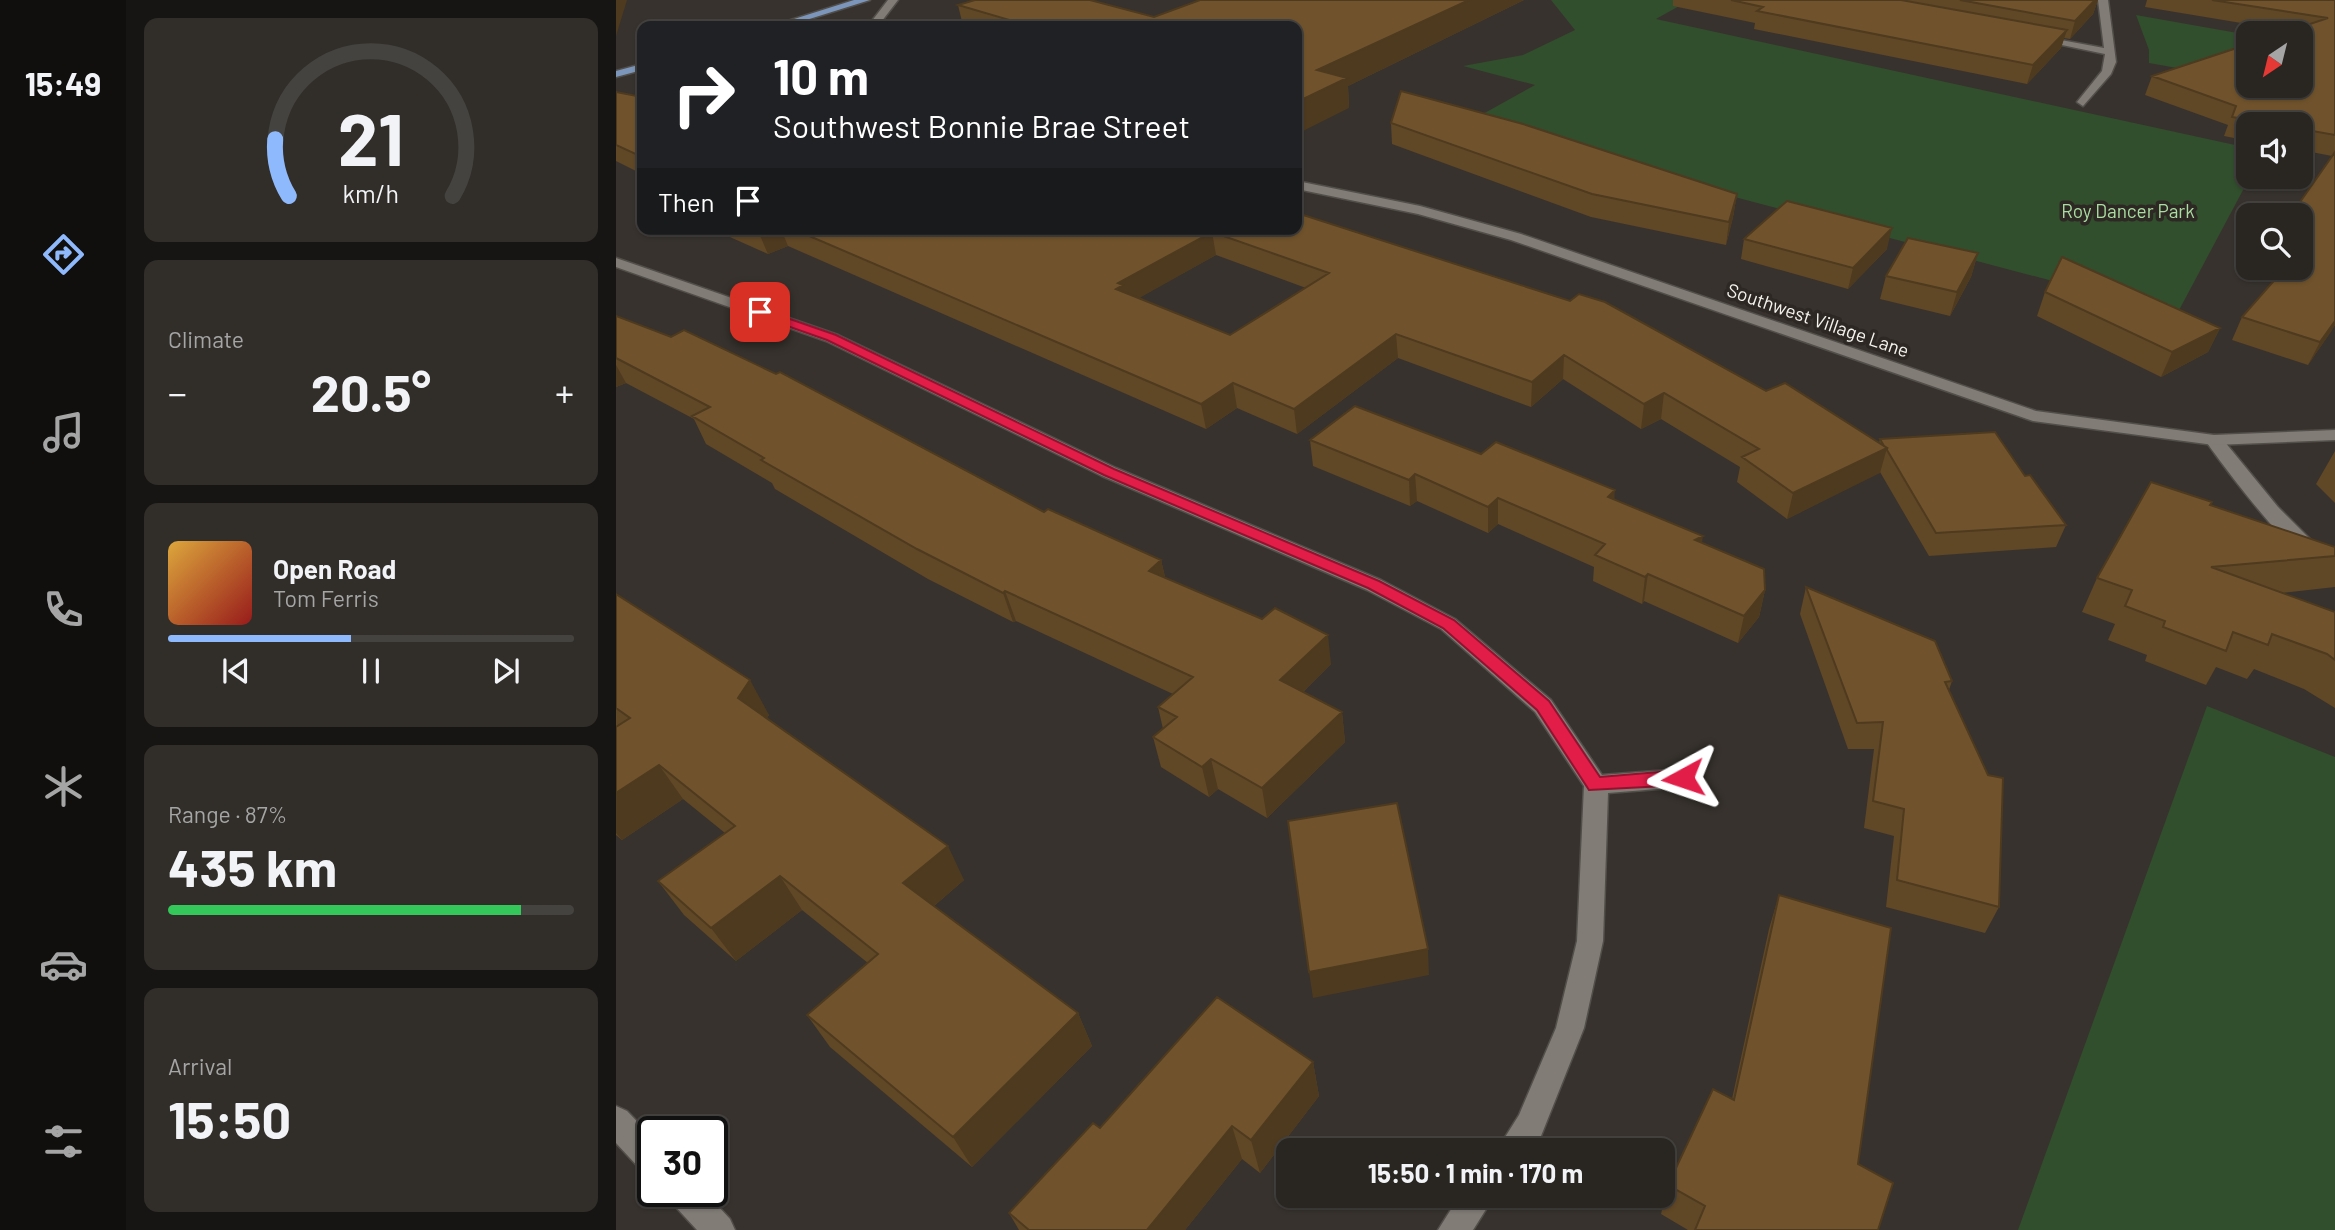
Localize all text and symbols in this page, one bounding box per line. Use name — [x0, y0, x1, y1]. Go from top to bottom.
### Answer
north arrow — [2236, 21, 2314, 98]
map controls — [2236, 21, 2313, 280]
text: 10 m — [773, 46, 869, 105]
icon: right — [658, 49, 749, 140]
text: 15:49 — [25, 64, 101, 102]
text: 21 — [338, 94, 404, 182]
text: Southwest Bonnie Brae Street — [773, 106, 1190, 144]
button: sound — [2236, 112, 2313, 189]
text: km/h — [343, 178, 399, 208]
icon: arrive — [729, 182, 767, 220]
text: Then — [658, 186, 715, 217]
park label: Roy Dancer Park — [2061, 199, 2195, 222]
button: search — [2236, 203, 2313, 280]
icon: directions — [39, 230, 88, 279]
street label: Southwest Village Lane — [1724, 278, 1912, 362]
pin — [730, 282, 790, 342]
icon: arrive — [741, 293, 779, 331]
text: Climate — [168, 325, 244, 353]
text: 20.5° — [311, 360, 431, 422]
text: − — [168, 369, 187, 415]
text: + — [555, 369, 574, 415]
icon: music — [39, 408, 88, 457]
text: Open Road — [273, 553, 396, 584]
text: Tom Ferris — [273, 584, 379, 612]
icon: phone — [39, 585, 88, 634]
icon: previous — [217, 652, 255, 690]
icon: pause — [352, 652, 390, 690]
icon: next — [487, 652, 525, 690]
position arrow — [1646, 741, 1720, 815]
icon: climate — [39, 762, 88, 811]
text: Range · 87% — [168, 800, 287, 828]
text: 435 km — [168, 835, 337, 897]
icon: car — [39, 940, 88, 989]
text: Arrival — [168, 1052, 232, 1080]
text: 15:50 — [168, 1087, 291, 1149]
speed limit sign: 30 — [637, 1116, 728, 1207]
icon: filters — [39, 1117, 88, 1166]
text: 15:50 · 1 min · 170 m — [1368, 1157, 1583, 1188]

